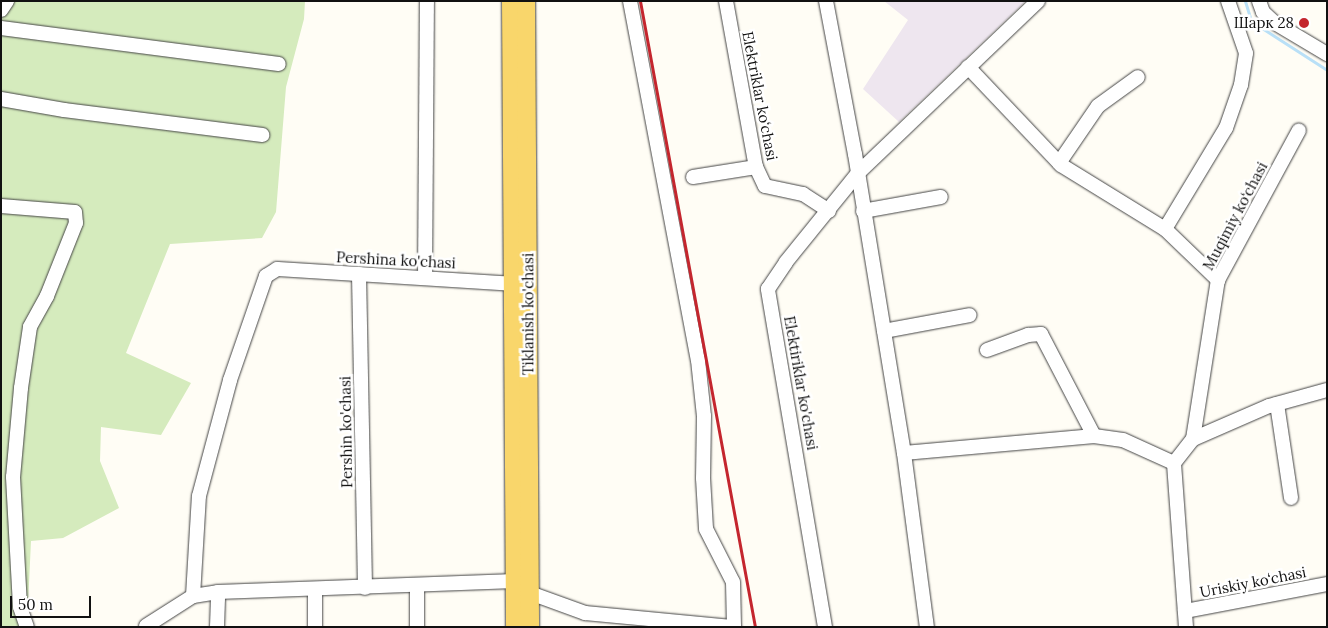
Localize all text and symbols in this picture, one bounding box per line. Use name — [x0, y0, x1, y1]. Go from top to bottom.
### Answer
place label: Шарк 28 — [1234, 14, 1294, 32]
marker: Шарк 28 — [1298, 17, 1310, 29]
street label: Elektriklar ko‘chasi — [739, 30, 781, 162]
street label: Muqimiy ko‘chasi — [1199, 159, 1271, 273]
street label: Pershina ko'chasi — [336, 248, 456, 272]
street label: Tiklanish ko'chasi — [519, 253, 537, 375]
street label: Elektiriklar ko'chasi — [780, 315, 822, 451]
street label: Pershin ko'chasi — [336, 376, 356, 488]
street label: Uriskiy ko‘chasi — [1198, 563, 1308, 601]
scale bar — [12, 586, 94, 618]
text: 50 m — [18, 595, 53, 614]

